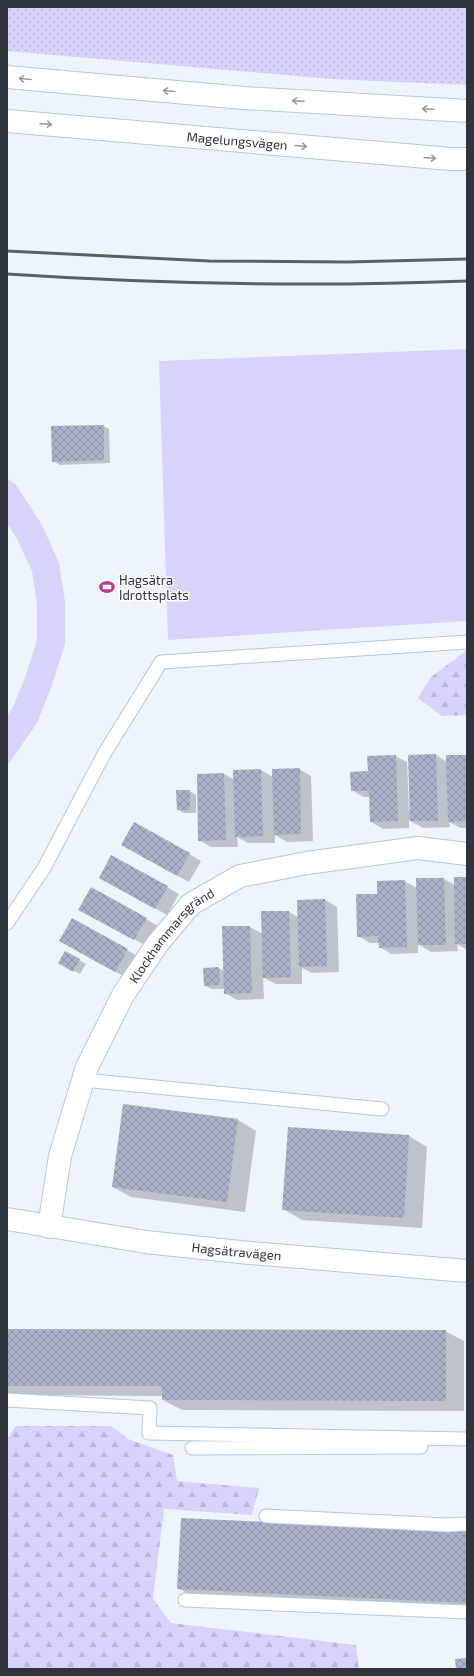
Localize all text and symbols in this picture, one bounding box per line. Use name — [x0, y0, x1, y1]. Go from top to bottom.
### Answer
one-way arrow — [19, 75, 32, 82]
one-way arrow — [163, 88, 176, 95]
one-way arrow — [292, 97, 305, 105]
one-way arrow — [422, 105, 435, 112]
one-way arrow — [39, 121, 52, 128]
street label: Magelungsvägen — [186, 128, 288, 153]
one-way arrow — [294, 143, 307, 150]
one-way arrow — [423, 154, 436, 161]
place label: Hagsätra Idrottsplats — [119, 572, 189, 603]
sports icon: Hagsätra Idrottsplats — [98, 578, 116, 596]
street label: Klockhammarsgränd — [125, 884, 217, 986]
street label: Hagsätravägen — [191, 1239, 282, 1263]

